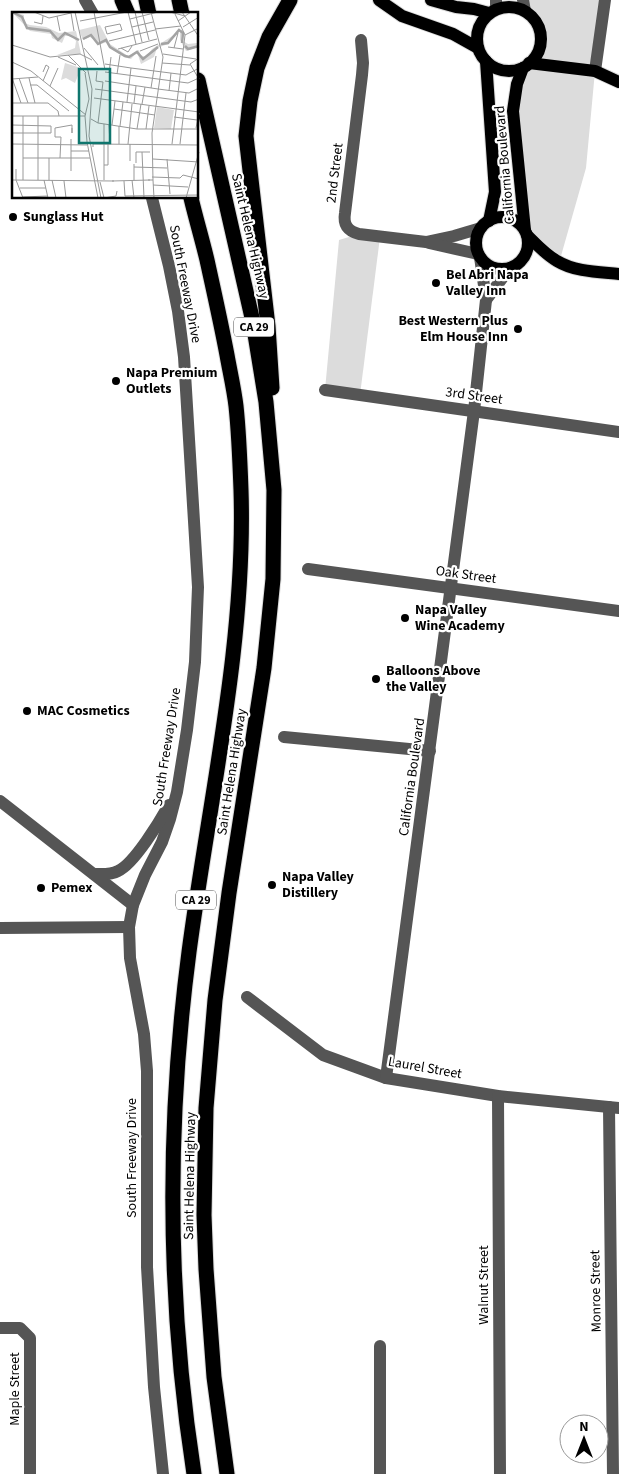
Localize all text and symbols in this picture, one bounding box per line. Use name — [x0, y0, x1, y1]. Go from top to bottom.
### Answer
inset map — [12, 12, 199, 199]
street label: California Boulevard — [490, 105, 520, 225]
street label: 2nd Street — [321, 142, 349, 204]
street label: Saint Helena Highway — [226, 171, 274, 301]
place label: Sunglass Hut — [23, 207, 104, 227]
marker: Sunglass Hut — [7, 211, 19, 223]
street label: South Freeway Drive — [164, 223, 206, 345]
place label: Bel Abri Napa Valley Inn — [445, 265, 529, 301]
marker: Bel Abri Napa Valley Inn — [430, 277, 442, 289]
place label: Best Western Plus Elm House Inn — [398, 311, 508, 347]
road number: CA 29 — [234, 318, 274, 337]
marker: Best Western Plus Elm House Inn — [512, 323, 524, 335]
place label: Napa Premium Outlets — [126, 363, 218, 399]
marker: Napa Premium Outlets — [110, 375, 122, 387]
street label: 3rd Street — [444, 382, 504, 410]
street label: Oak Street — [434, 561, 498, 589]
place label: Napa Valley Wine Academy — [415, 600, 505, 636]
marker: Napa Valley Wine Academy — [399, 612, 411, 624]
place label: Balloons Above the Valley — [386, 661, 481, 697]
marker: Balloons Above the Valley — [370, 673, 382, 685]
street label: South Freeway Drive — [148, 686, 186, 808]
place label: MAC Cosmetics — [37, 701, 130, 721]
marker: MAC Cosmetics — [21, 705, 33, 717]
street label: Saint Helena Highway — [212, 707, 252, 837]
street label: California Boulevard — [394, 717, 430, 837]
place label: Napa Valley Distillery — [282, 867, 355, 903]
place label: Pemex — [51, 878, 93, 898]
marker: Napa Valley Distillery — [266, 879, 278, 891]
marker: Pemex — [35, 882, 47, 894]
road number: CA 29 — [176, 890, 216, 910]
street label: Laurel Street — [387, 1052, 464, 1084]
street label: South Freeway Drive — [122, 1098, 142, 1218]
street label: Saint Helena Highway — [179, 1111, 201, 1240]
street label: Walnut Street — [474, 1245, 494, 1325]
street label: Monroe Street — [585, 1249, 607, 1332]
street label: Maple Street — [5, 1352, 25, 1426]
north arrow — [559, 1414, 609, 1464]
text: N — [579, 1417, 589, 1437]

